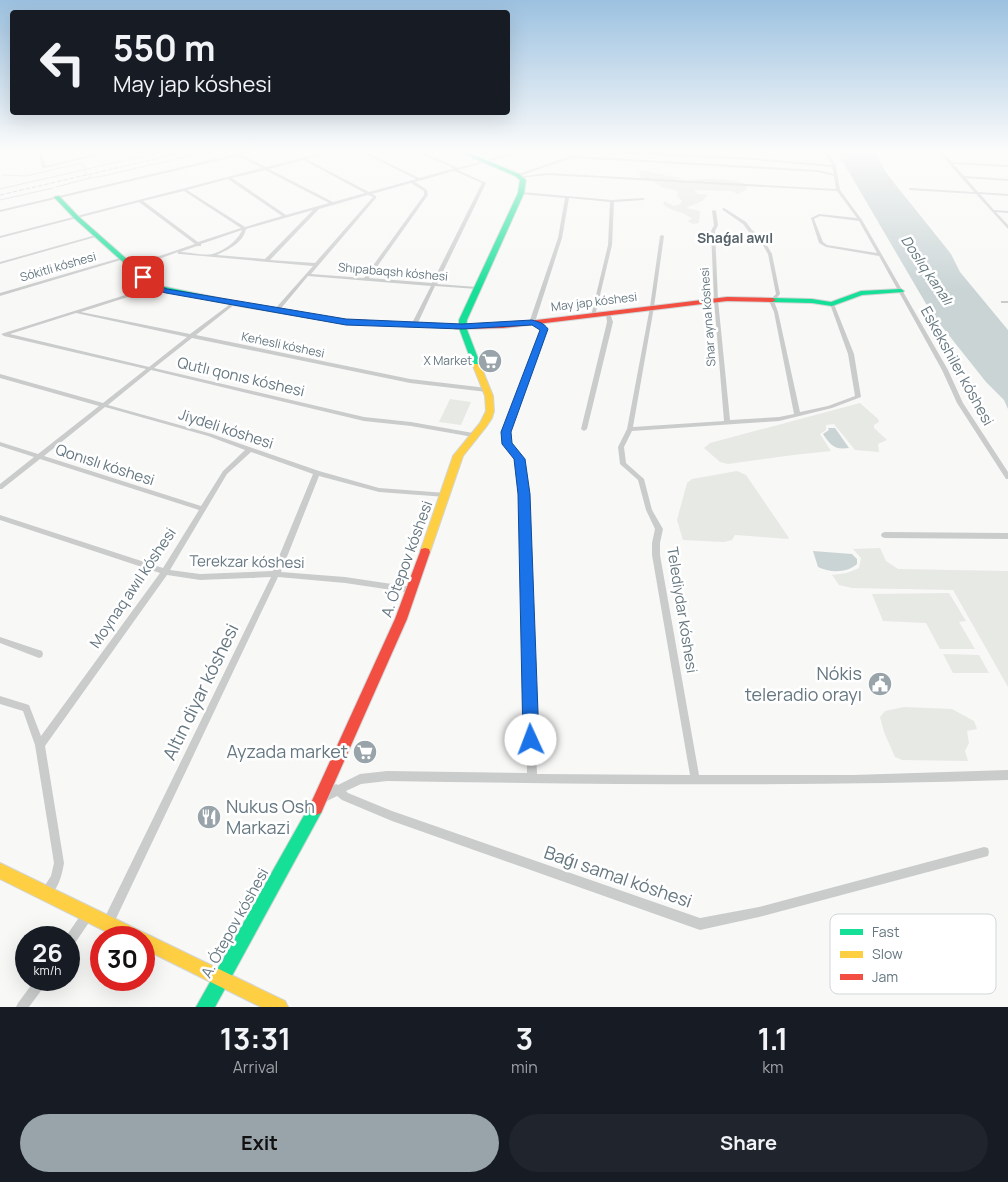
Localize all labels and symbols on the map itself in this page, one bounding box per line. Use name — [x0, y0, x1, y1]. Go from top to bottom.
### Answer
district label: Shaǵal awıl — [697, 228, 773, 247]
water label: Doslıq kanalı — [897, 231, 959, 310]
street label: Sókitli kóshesi — [18, 248, 98, 286]
pin — [122, 256, 164, 298]
street label: Shıpabaqsh kóshesi — [337, 258, 449, 285]
street label: Shar ayna kóshesi — [696, 267, 719, 367]
street label: May jap kóshesi — [550, 288, 638, 315]
street label: Eskekshiler kóshesi — [916, 302, 999, 429]
street label: Keńesli kóshesi — [240, 327, 326, 362]
supermarket icon: X Market — [477, 348, 503, 374]
street label: Qutlı qonıs kóshesi — [175, 352, 307, 401]
place label: X Market — [424, 352, 472, 369]
street label: Jiydeli kóshesi — [176, 403, 276, 454]
street label: Qonıslı kóshesi — [53, 439, 157, 490]
street label: A. Ótepov kóshesi — [376, 498, 437, 620]
street label: Moynaq awıl kóshesi — [85, 523, 181, 652]
street label: Telediydar kóshesi — [662, 545, 703, 674]
street label: Terekzar kóshesi — [189, 550, 305, 573]
street label: Altın diyar kóshesi — [157, 619, 244, 764]
place label: Nókis teleradio orayı — [745, 661, 862, 706]
public building icon: Nókis teleradio orayı — [867, 671, 893, 697]
position arrow — [504, 713, 556, 765]
place label: Ayzada market — [227, 739, 348, 763]
supermarket icon: Ayzada market — [352, 739, 378, 765]
place label: Nukus Osh Markazi — [226, 794, 315, 839]
restaurant icon: Nukus Osh Markazi — [196, 804, 222, 830]
street label: Baǵı samal kóshesi — [541, 839, 696, 913]
street label: A. Ótepov kóshesi — [196, 864, 273, 981]
legend — [830, 914, 996, 994]
text: Fast — [872, 922, 900, 941]
speed limit sign: 30 — [90, 926, 155, 991]
text: Slow — [872, 944, 903, 963]
text: Jam — [872, 967, 898, 986]

